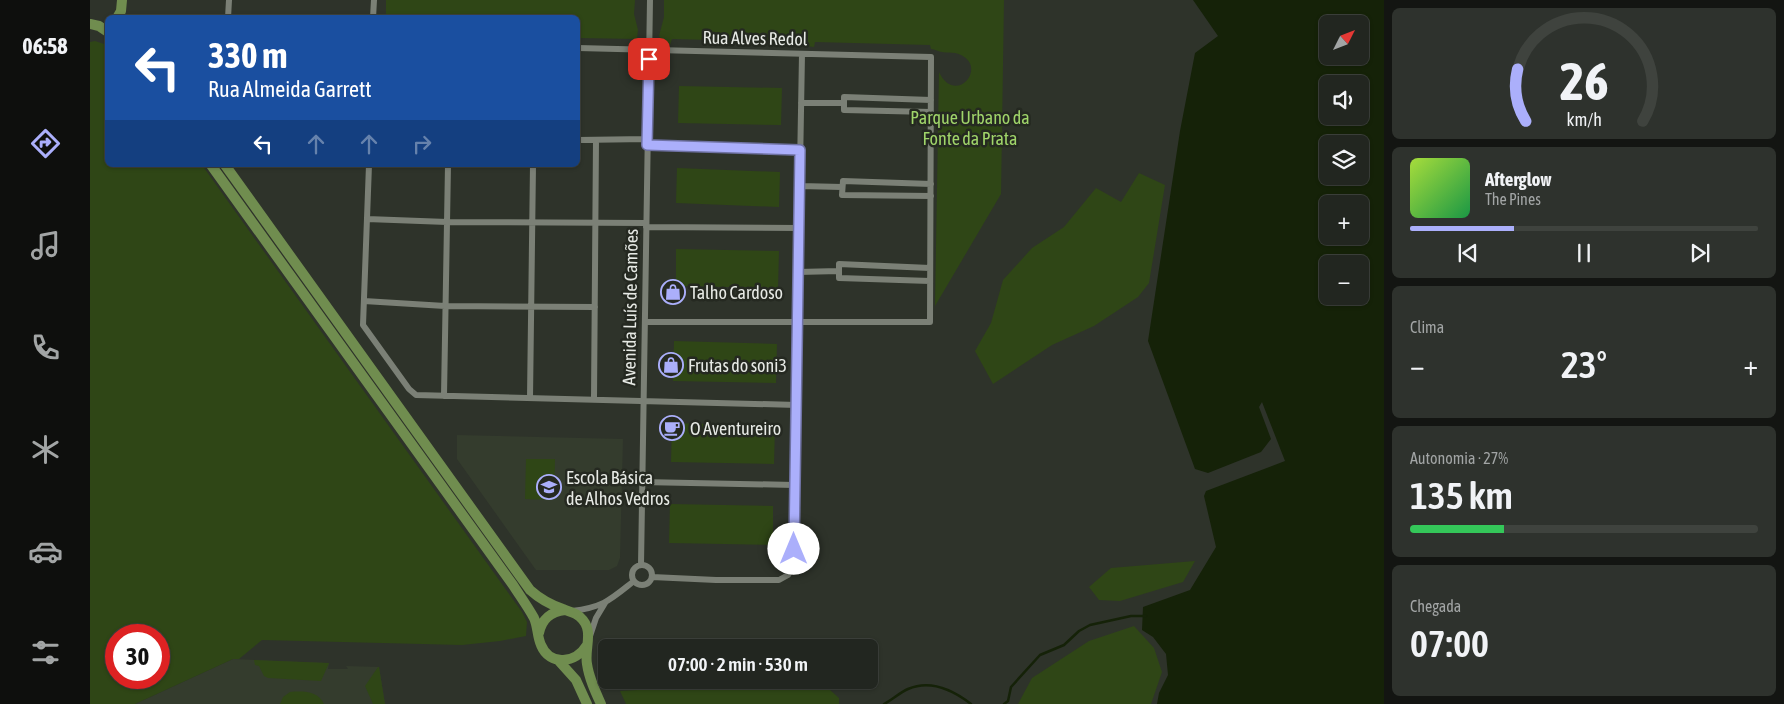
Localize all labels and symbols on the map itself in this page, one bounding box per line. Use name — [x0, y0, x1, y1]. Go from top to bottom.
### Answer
north arrow — [1319, 15, 1369, 65]
street label: Rua Alves Redol — [702, 27, 808, 49]
pin — [628, 38, 670, 80]
park label: Parque Urbano da Fonte da Prata — [910, 107, 1030, 149]
street label: Avenida Luís de Camões — [618, 228, 642, 386]
shop icon: Talho Cardoso — [660, 279, 686, 305]
place label: Talho Cardoso — [690, 282, 783, 303]
shop icon: Frutas do soni3 — [658, 352, 684, 378]
place label: Frutas do soni3 — [688, 355, 787, 376]
cafe icon: O Aventureiro — [659, 415, 685, 441]
place label: O Aventureiro — [690, 418, 781, 439]
place label: Escola Básica de Alhos Vedros — [566, 467, 670, 509]
school or university icon: Escola Básica de Alhos Vedros — [536, 474, 562, 500]
position arrow — [767, 522, 819, 574]
speed limit sign: 30 — [105, 624, 170, 689]

